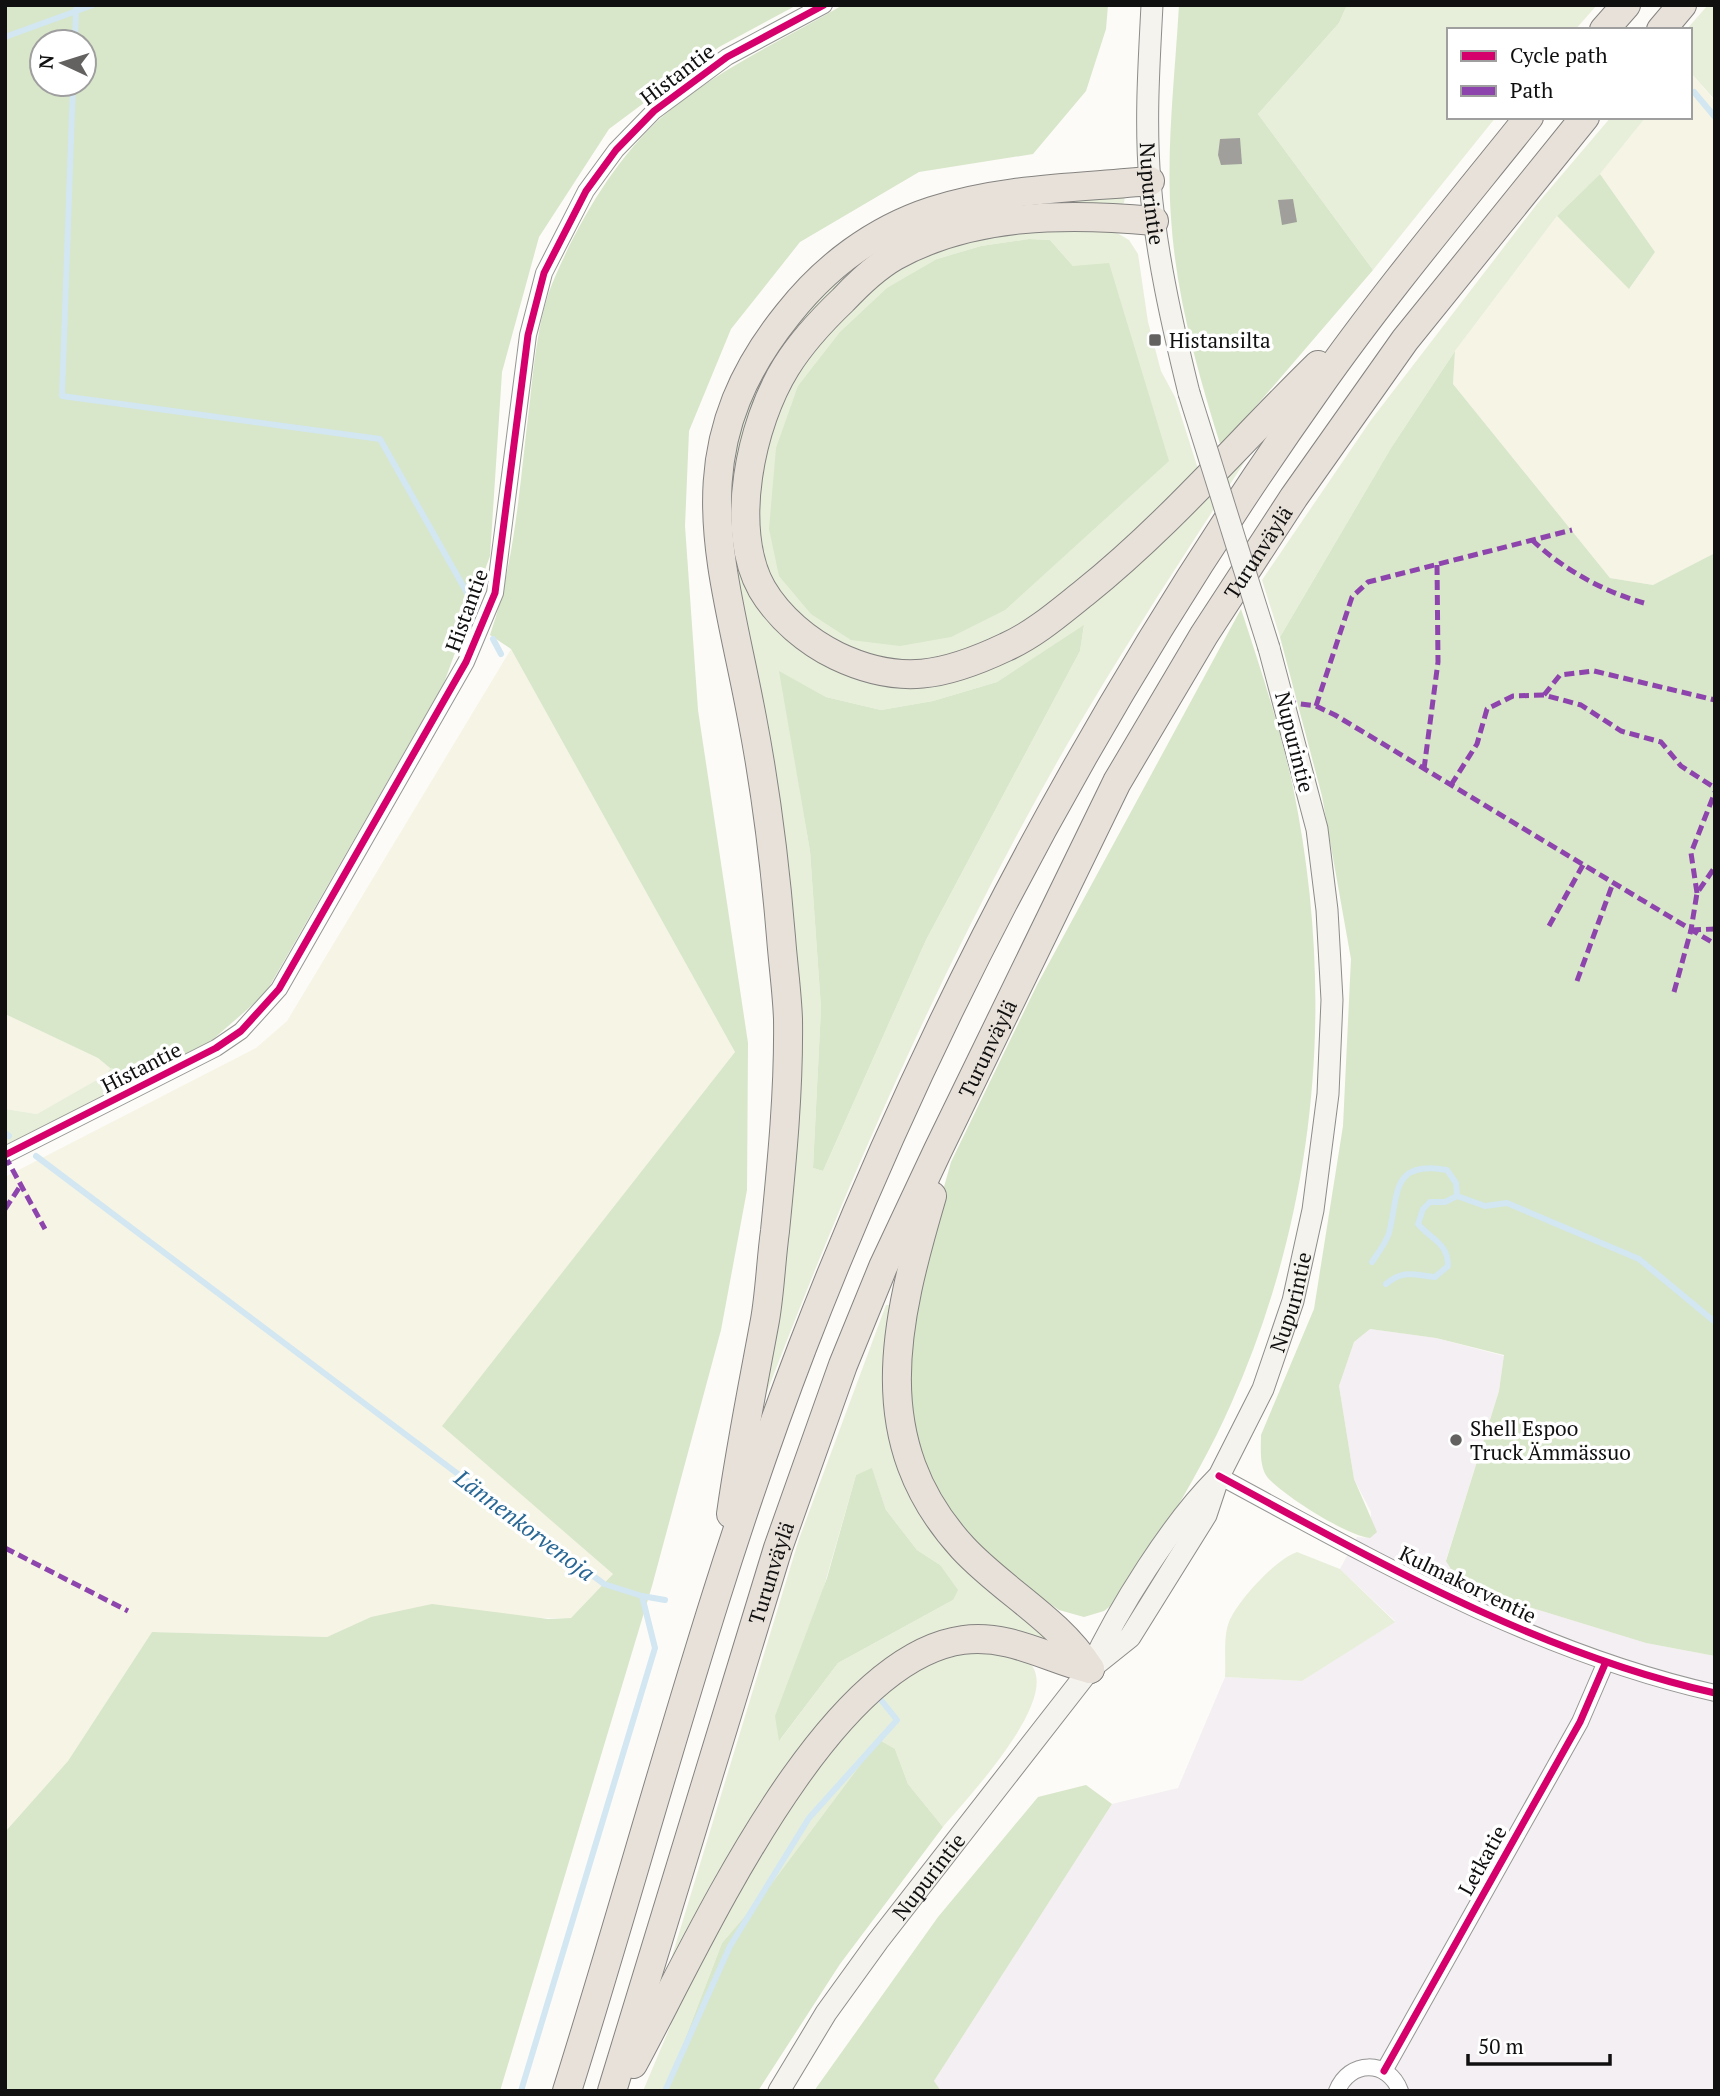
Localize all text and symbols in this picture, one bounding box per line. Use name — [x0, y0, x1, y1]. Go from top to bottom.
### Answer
north arrow — [28, 28, 98, 98]
legend — [1447, 28, 1692, 119]
street label: Histantie — [634, 37, 720, 111]
text: Cycle path — [1510, 41, 1608, 69]
text: N — [33, 53, 59, 70]
text: Path — [1510, 76, 1553, 104]
street label: Nupurintie — [1134, 142, 1172, 247]
place label: Histansilta — [1169, 326, 1271, 354]
marker: Histansilta — [1147, 332, 1163, 348]
street label: Turunväylä — [1217, 500, 1299, 604]
street label: Histantie — [438, 565, 494, 655]
street label: Nupurintie — [1269, 689, 1321, 795]
street label: Turunväylä — [952, 994, 1023, 1102]
street label: Histantie — [96, 1035, 186, 1099]
street label: Nupurintie — [1263, 1249, 1317, 1356]
place label: Shell Espoo Truck Ämmässuo — [1470, 1414, 1631, 1466]
marker: Shell Espoo Truck Ämmässuo — [1448, 1432, 1464, 1448]
water label: Lännenkorvenoja — [448, 1461, 601, 1588]
street label: Turunväylä — [742, 1517, 800, 1627]
street label: Kulmakorventie — [1395, 1539, 1541, 1629]
street label: Letkatie — [1451, 1820, 1513, 1900]
street label: Nupurintie — [886, 1827, 971, 1925]
scale bar — [1468, 2022, 1610, 2066]
text: 50 m — [1478, 2032, 1524, 2060]

